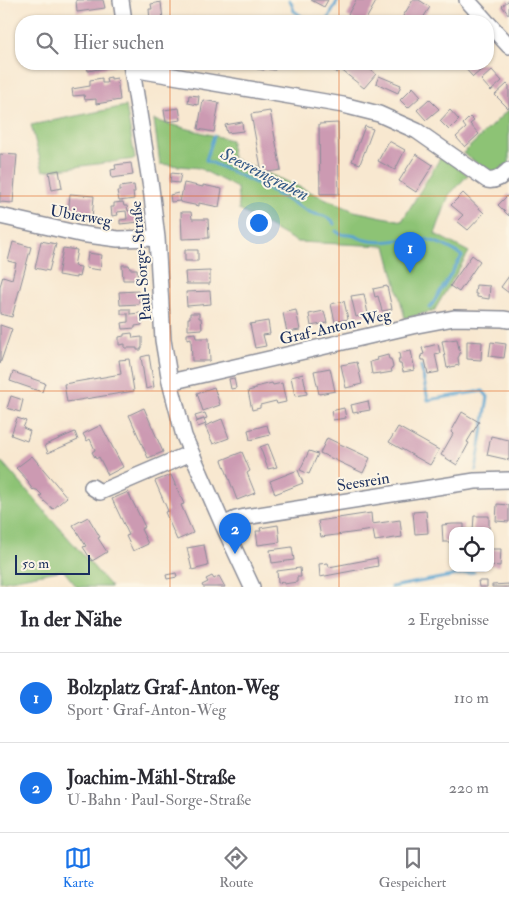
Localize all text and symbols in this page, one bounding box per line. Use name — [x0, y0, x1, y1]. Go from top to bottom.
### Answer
search box — [15, 15, 494, 70]
icon: search — [33, 29, 61, 57]
text: Hier suchen — [73, 31, 164, 55]
water label: Seesreingraben — [216, 142, 313, 206]
street label: Paul-Sorge-Straße — [126, 200, 156, 322]
street label: Ubierweg — [48, 201, 114, 231]
your location — [246, 210, 272, 236]
pin: 1 — [394, 232, 426, 273]
street label: Graf-Anton-Weg — [278, 304, 394, 349]
street label: Seesrein — [335, 468, 391, 496]
pin: 2 — [219, 513, 251, 554]
map controls — [449, 527, 494, 572]
button: locate — [449, 527, 494, 572]
scale bar — [15, 552, 90, 575]
text: 50 m — [22, 555, 49, 572]
text: In der Nähe — [20, 606, 122, 633]
text: 2 Ergebnisse — [408, 610, 489, 630]
text: Bolzplatz Graf-Anton-Weg — [67, 676, 279, 700]
text: 1 — [33, 688, 39, 708]
text: 110 m — [454, 688, 489, 708]
text: Sport · Graf-Anton-Weg — [67, 700, 226, 720]
text: Joachim-Mähl-Straße — [67, 766, 236, 790]
text: 2 — [32, 778, 40, 798]
text: 220 m — [449, 778, 489, 798]
text: U-Bahn · Paul-Sorge-Straße — [67, 790, 251, 810]
tab: Karte — [63, 844, 94, 891]
tab: Route — [219, 844, 253, 891]
tab: Gespeichert — [379, 844, 446, 891]

